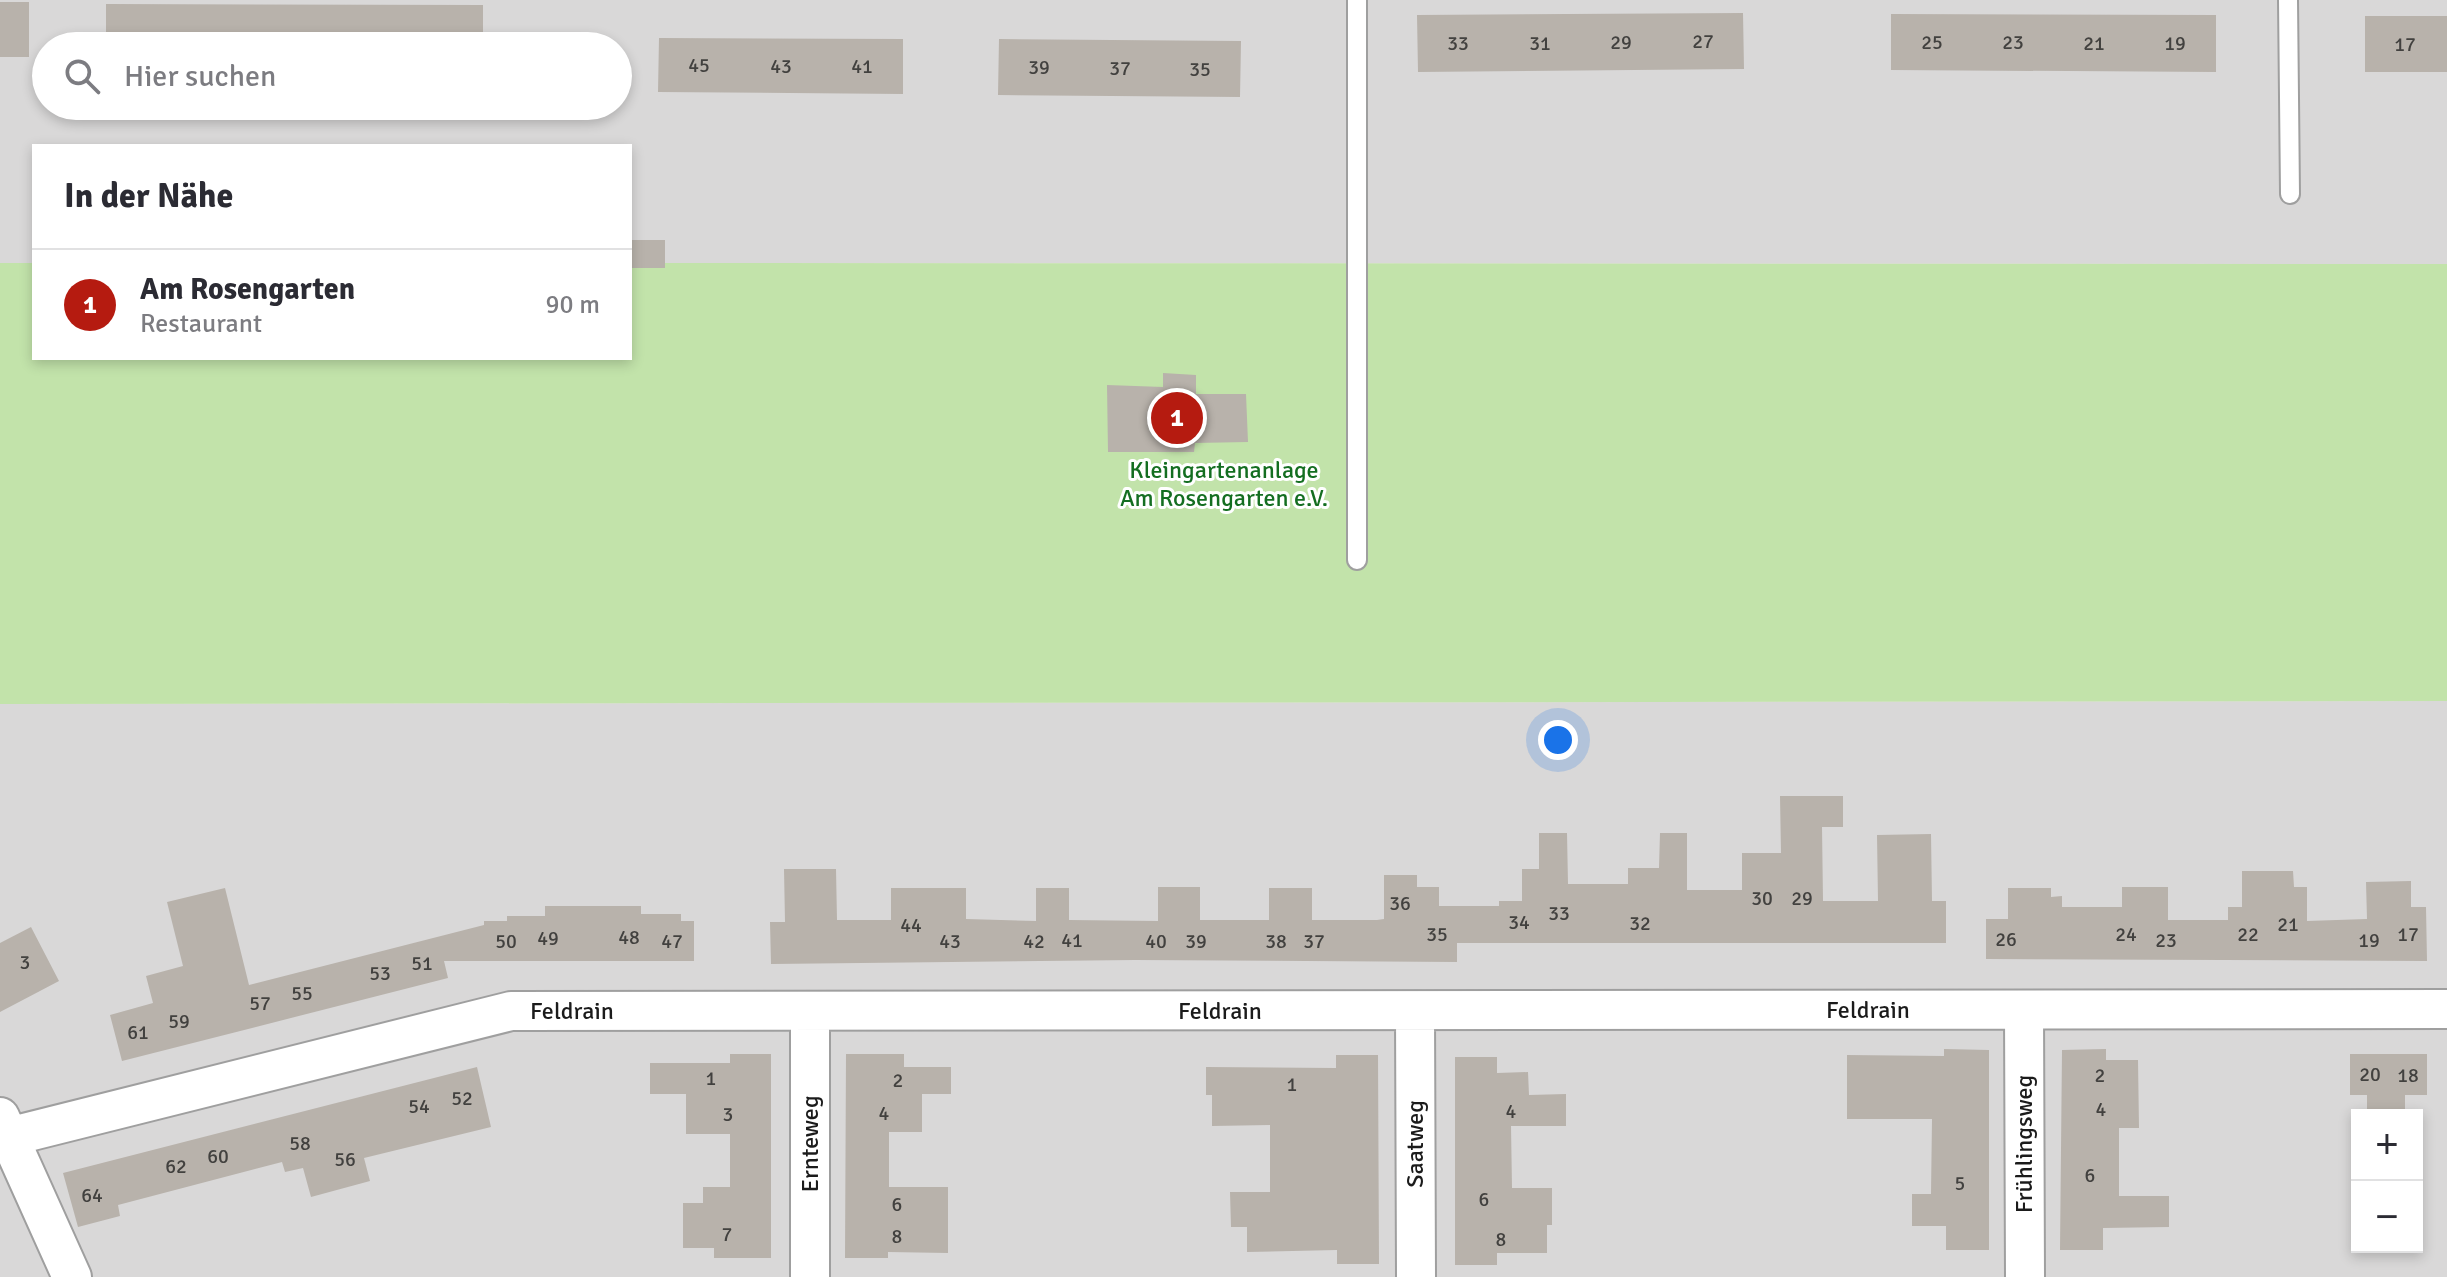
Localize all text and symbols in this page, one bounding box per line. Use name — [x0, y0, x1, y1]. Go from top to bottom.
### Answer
house number: 27 — [1692, 29, 1714, 54]
house number: 29 — [1610, 30, 1632, 55]
house number: 25 — [1921, 30, 1943, 55]
house number: 23 — [2002, 30, 2024, 55]
house number: 33 — [1447, 31, 1469, 56]
house number: 31 — [1529, 31, 1551, 56]
house number: 21 — [2083, 31, 2105, 56]
house number: 19 — [2164, 31, 2186, 56]
search box — [32, 32, 632, 120]
house number: 17 — [2394, 32, 2416, 57]
house number: 45 — [688, 53, 710, 78]
icon: search — [60, 54, 104, 98]
house number: 43 — [770, 54, 792, 79]
house number: 41 — [851, 54, 873, 79]
house number: 39 — [1028, 55, 1050, 80]
house number: 37 — [1109, 56, 1131, 81]
house number: 35 — [1189, 57, 1211, 82]
text: Hier suchen — [124, 58, 276, 95]
text: In der Nähe — [64, 175, 233, 217]
text: Am Rosengarten — [140, 271, 355, 308]
text: 1 — [83, 289, 97, 321]
text: 90 m — [545, 289, 600, 321]
text: Restaurant — [140, 308, 262, 340]
pin: 1 — [1151, 388, 1203, 448]
park label: Kleingartenanlage Am Rosengarten e.V. — [1120, 455, 1328, 513]
your location — [1538, 720, 1578, 760]
house number: 30 — [1751, 886, 1773, 911]
house number: 29 — [1791, 886, 1813, 911]
house number: 36 — [1389, 891, 1411, 916]
house number: 33 — [1548, 901, 1570, 926]
house number: 34 — [1508, 910, 1530, 935]
house number: 32 — [1629, 911, 1651, 936]
house number: 21 — [2277, 912, 2299, 937]
house number: 44 — [900, 913, 922, 938]
house number: 35 — [1426, 922, 1448, 947]
house number: 24 — [2115, 922, 2137, 947]
house number: 22 — [2237, 922, 2259, 947]
house number: 17 — [2397, 922, 2419, 947]
house number: 48 — [618, 925, 640, 950]
house number: 49 — [537, 926, 559, 951]
house number: 26 — [1995, 927, 2017, 952]
house number: 41 — [1061, 928, 1083, 953]
house number: 23 — [2155, 928, 2177, 953]
house number: 19 — [2358, 928, 2380, 953]
house number: 50 — [495, 929, 517, 954]
house number: 47 — [661, 929, 683, 954]
house number: 43 — [939, 929, 961, 954]
house number: 42 — [1023, 929, 1045, 954]
house number: 40 — [1145, 929, 1167, 954]
house number: 39 — [1185, 929, 1207, 954]
house number: 38 — [1265, 929, 1287, 954]
house number: 37 — [1303, 929, 1325, 954]
house number: 3 — [20, 950, 30, 975]
house number: 51 — [411, 951, 433, 976]
house number: 53 — [369, 961, 391, 986]
house number: 55 — [291, 981, 313, 1006]
house number: 57 — [249, 991, 271, 1016]
street label: Feldrain — [1826, 995, 1910, 1025]
street label: Feldrain — [530, 996, 614, 1026]
street label: Feldrain — [1178, 996, 1262, 1026]
house number: 59 — [168, 1009, 190, 1034]
house number: 61 — [127, 1020, 149, 1045]
house number: 20 — [2359, 1062, 2381, 1087]
house number: 2 — [2095, 1063, 2105, 1088]
house number: 18 — [2397, 1063, 2419, 1088]
house number: 1 — [706, 1066, 716, 1091]
house number: 2 — [893, 1068, 903, 1093]
house number: 1 — [1287, 1072, 1297, 1097]
street label: Frühlingsweg — [2009, 1075, 2039, 1213]
house number: 52 — [451, 1086, 473, 1111]
house number: 54 — [408, 1094, 430, 1119]
street label: Ernteweg — [795, 1095, 825, 1193]
house number: 4 — [2096, 1097, 2107, 1122]
house number: 4 — [1506, 1099, 1517, 1124]
street label: Saatweg — [1400, 1100, 1430, 1188]
house number: 4 — [879, 1101, 890, 1126]
house number: 3 — [723, 1102, 733, 1127]
map controls — [2351, 1109, 2423, 1253]
button: + — [2351, 1109, 2423, 1181]
house number: 58 — [289, 1131, 311, 1156]
house number: 60 — [207, 1144, 229, 1169]
house number: 56 — [334, 1147, 356, 1172]
house number: 62 — [165, 1154, 187, 1179]
house number: 6 — [2085, 1163, 2095, 1188]
house number: 5 — [1955, 1171, 1965, 1196]
button: − — [2351, 1181, 2423, 1253]
house number: 64 — [81, 1183, 103, 1208]
house number: 6 — [1479, 1187, 1489, 1212]
house number: 6 — [892, 1192, 902, 1217]
house number: 7 — [722, 1222, 732, 1247]
house number: 8 — [892, 1224, 902, 1249]
house number: 8 — [1496, 1227, 1506, 1252]

